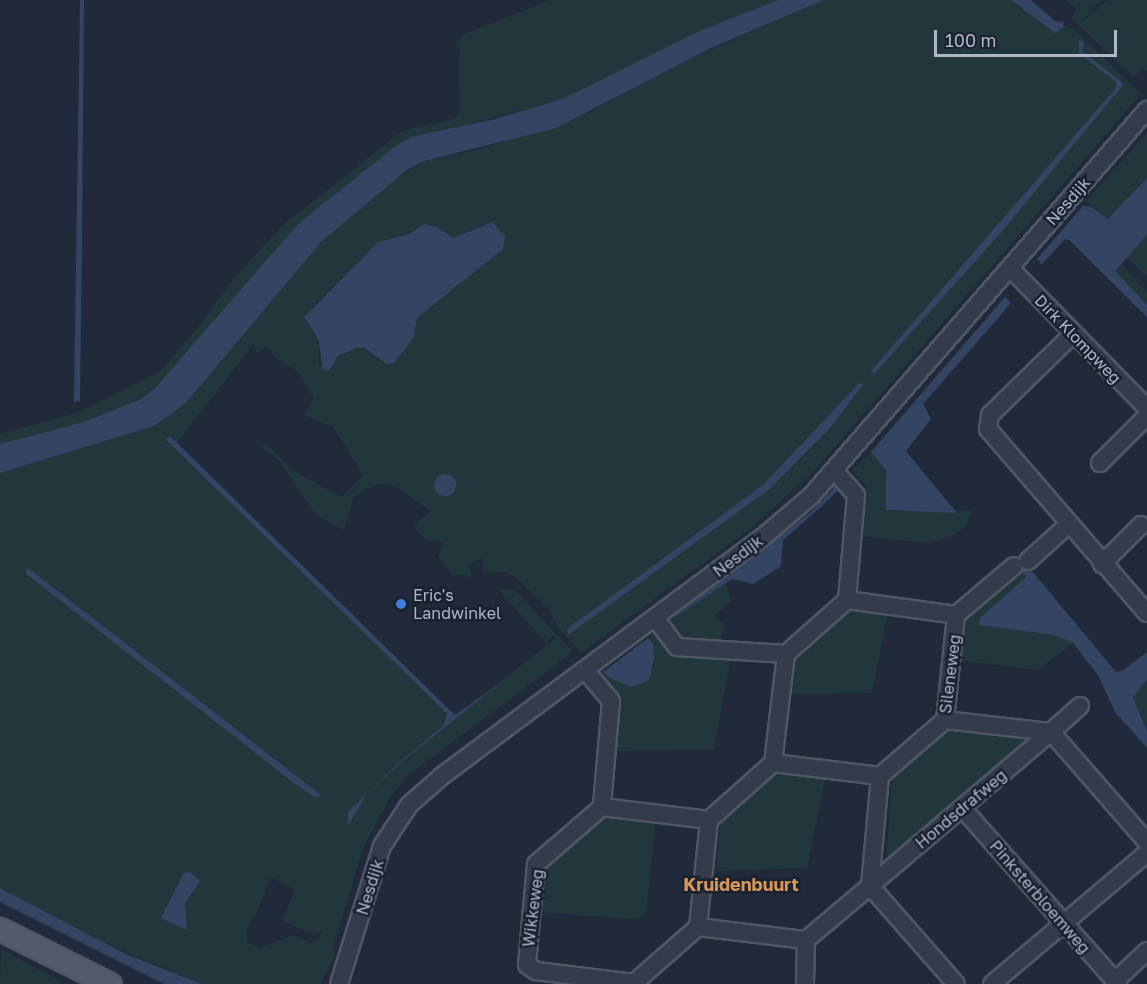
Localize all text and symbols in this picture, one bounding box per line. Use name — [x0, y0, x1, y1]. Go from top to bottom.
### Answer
scale bar — [937, 18, 1120, 56]
text: 100 m — [945, 29, 996, 51]
street label: Nesdijk — [1042, 173, 1094, 229]
street label: Dirk Klompweg — [1031, 291, 1125, 387]
street label: Nesdijk — [709, 531, 767, 581]
place label: Eric's Landwinkel — [413, 585, 501, 623]
marker: Eric's Landwinkel — [394, 597, 408, 611]
street label: Sileneweg — [936, 633, 964, 715]
street label: Hondsdrafweg — [912, 765, 1010, 853]
street label: Pinksterbloemweg — [986, 836, 1094, 958]
street label: Nesdijk — [352, 857, 388, 917]
street label: Wikkeweg — [519, 868, 547, 948]
district label: Kruidenbuurt — [683, 873, 799, 895]

